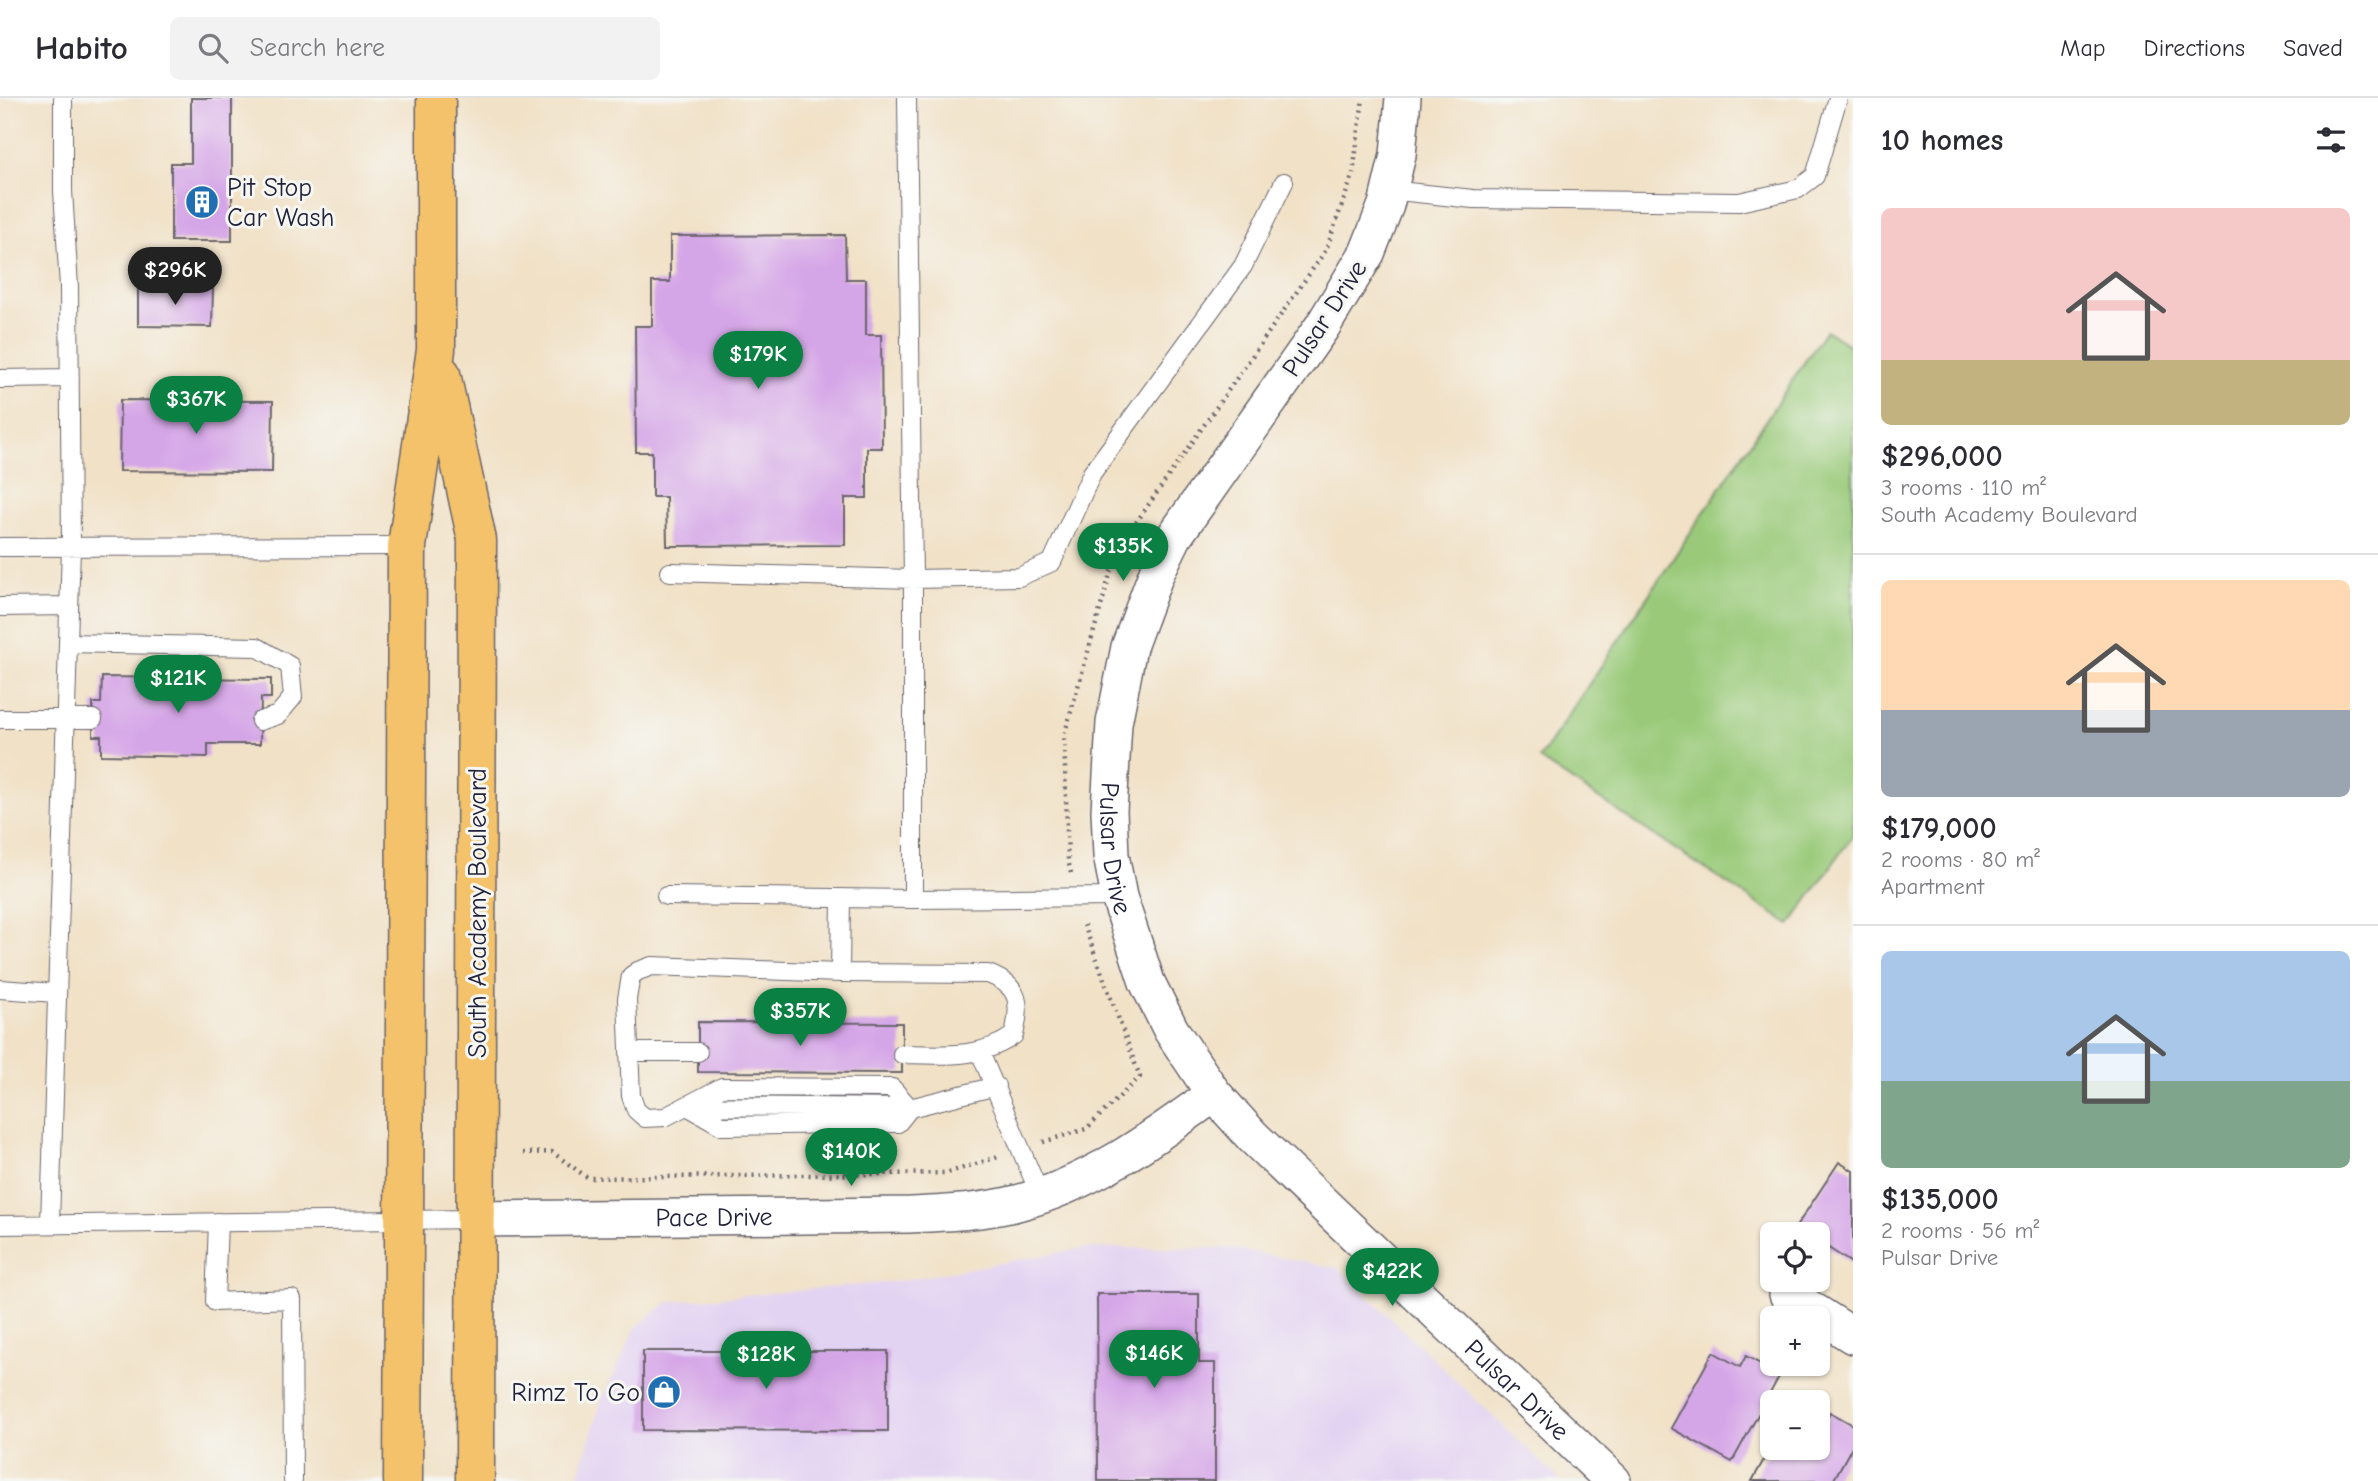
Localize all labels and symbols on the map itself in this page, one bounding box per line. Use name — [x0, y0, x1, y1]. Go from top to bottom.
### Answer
place label: Pit Stop Car Wash — [227, 173, 334, 233]
building icon: Pit Stop Car Wash — [183, 183, 221, 221]
pin: $296K — [126, 248, 224, 307]
street label: Pulsar Drive — [1276, 255, 1374, 382]
pin: $179K — [709, 331, 807, 391]
pin: $367K — [147, 376, 245, 436]
pin: $135K — [1074, 524, 1172, 583]
pin: $121K — [129, 656, 227, 715]
street label: South Academy Boulevard — [463, 768, 493, 1058]
street label: Pulsar Drive — [1093, 781, 1138, 918]
pin: $357K — [751, 988, 849, 1048]
pin: $140K — [802, 1128, 900, 1188]
street label: Pace Drive — [655, 1202, 773, 1233]
pin: $422K — [1343, 1248, 1441, 1308]
pin: $146K — [1105, 1330, 1203, 1390]
pin: $128K — [717, 1332, 815, 1391]
street label: Pulsar Drive — [1458, 1334, 1575, 1447]
shop icon: Rimz To Go — [645, 1373, 683, 1411]
place label: Rimz To Go — [511, 1378, 640, 1408]

